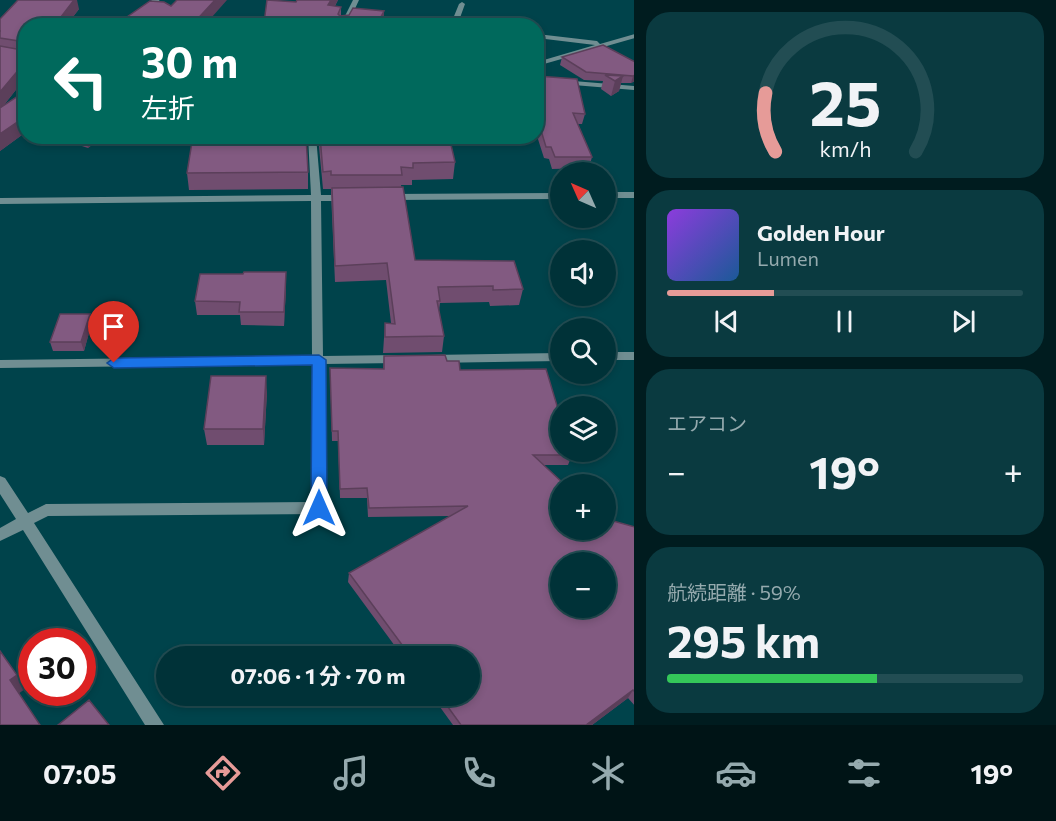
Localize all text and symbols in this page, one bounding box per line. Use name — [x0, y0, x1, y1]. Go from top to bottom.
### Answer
text: 30 m — [141, 35, 238, 87]
icon: left — [42, 42, 120, 120]
text: 25 — [809, 63, 881, 139]
text: 左折 — [141, 91, 195, 124]
text: km/h — [819, 136, 871, 162]
north arrow — [550, 162, 616, 228]
map controls — [550, 162, 616, 618]
text: Golden Hour — [757, 219, 885, 246]
button: sound — [550, 240, 616, 306]
text: Lumen — [757, 246, 819, 270]
pin — [88, 301, 139, 363]
icon: previous — [710, 305, 743, 338]
icon: pause — [828, 305, 861, 338]
icon: next — [947, 305, 980, 338]
icon: arrive — [97, 310, 130, 343]
button: search — [550, 318, 616, 384]
button: layers — [550, 396, 616, 462]
text: エアコン — [667, 411, 747, 435]
text: 19° — [809, 443, 880, 498]
text: − — [667, 450, 686, 491]
text: + — [1004, 450, 1023, 491]
button: + — [550, 474, 616, 540]
position arrow — [287, 476, 351, 540]
button: − — [550, 552, 616, 618]
text: 航続距離 · 59% — [667, 580, 801, 604]
text: 295 km — [667, 612, 820, 667]
speed limit sign: 30 — [18, 628, 96, 706]
text: 07:06 · 1 分 · 70 m — [230, 662, 406, 689]
icon: directions — [202, 752, 244, 794]
icon: music — [330, 752, 372, 794]
icon: phone — [458, 752, 500, 794]
icon: climate — [587, 752, 629, 794]
icon: car — [715, 752, 757, 794]
icon: filters — [843, 752, 885, 794]
text: 07:05 — [43, 757, 116, 790]
text: 19° — [971, 757, 1013, 790]

